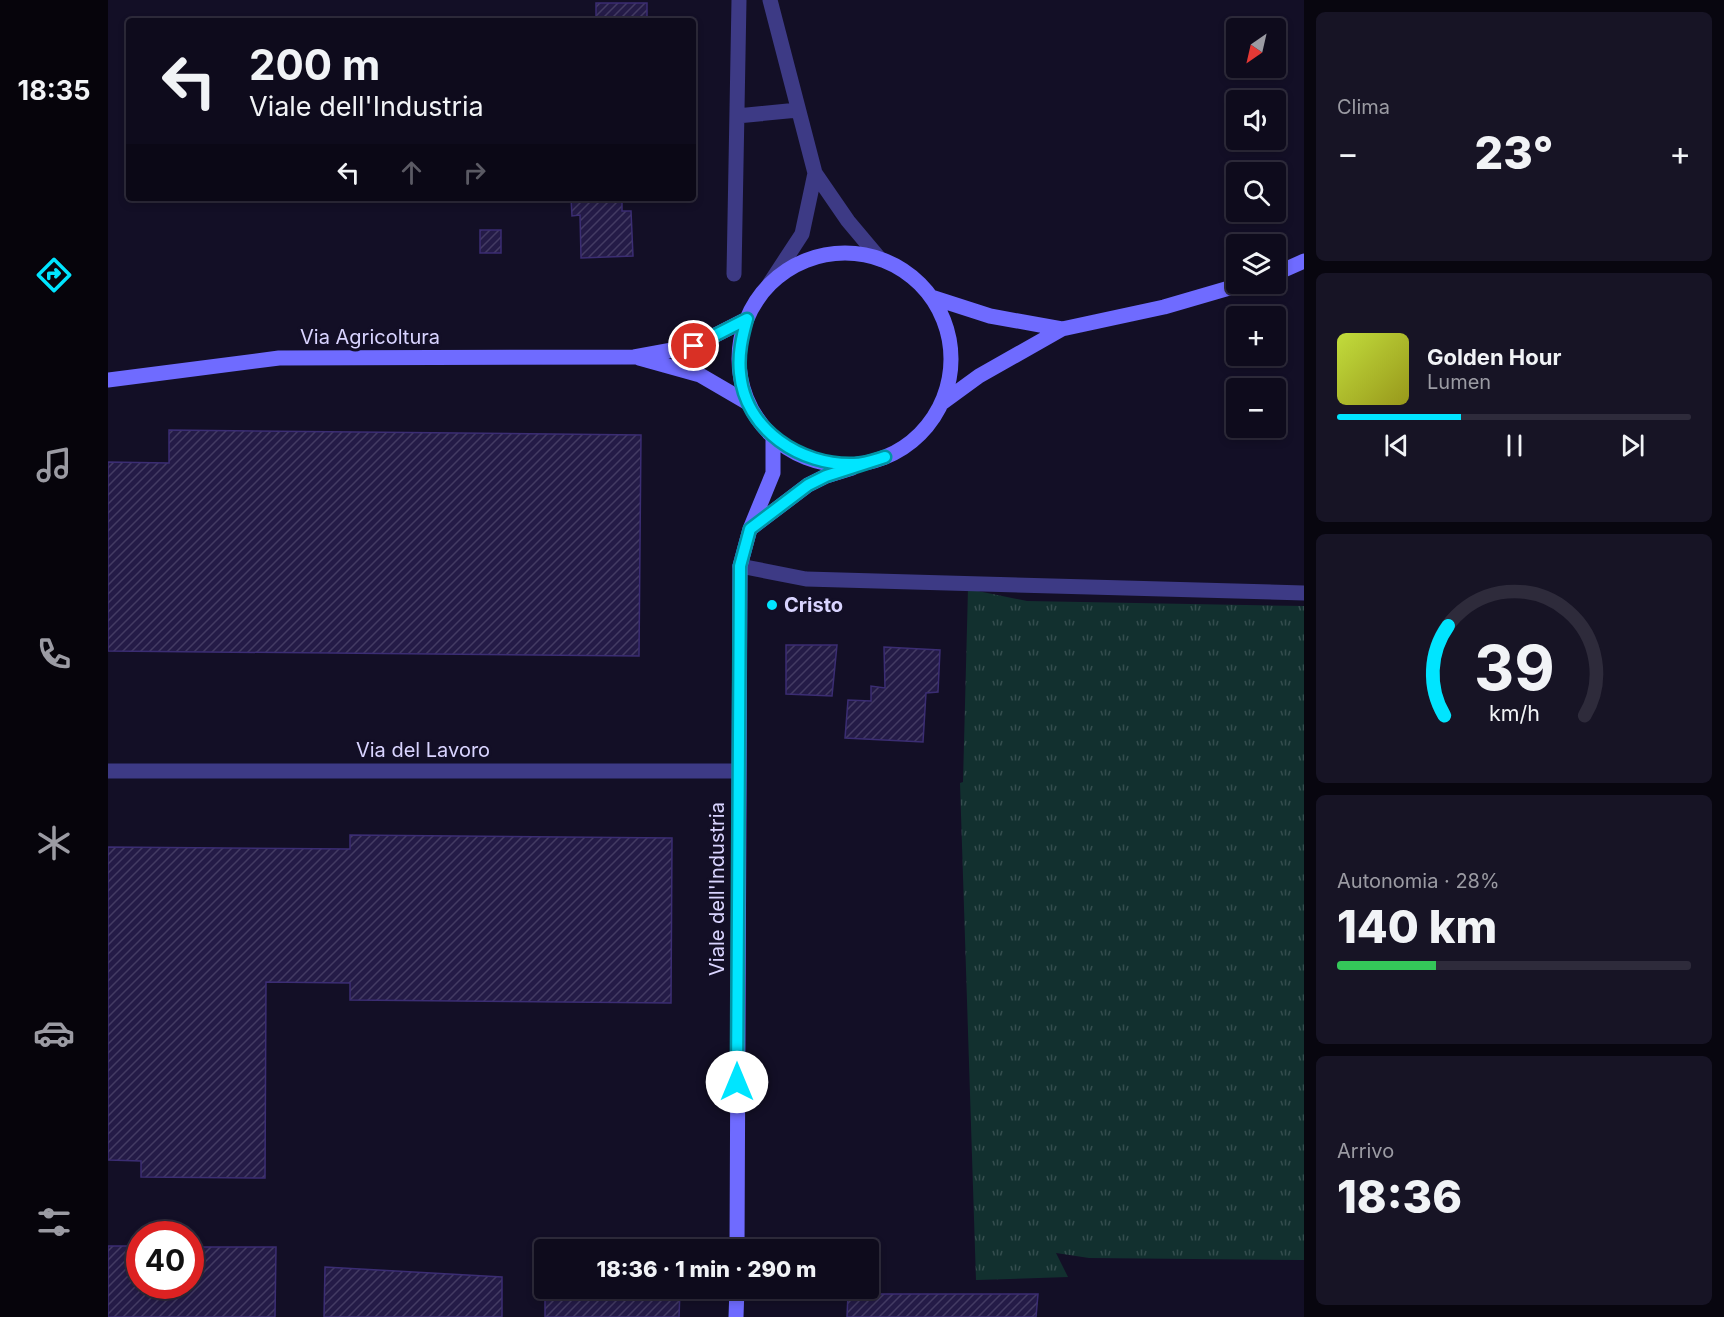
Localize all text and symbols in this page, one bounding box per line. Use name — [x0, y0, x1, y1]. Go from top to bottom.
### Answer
north arrow — [1226, 18, 1286, 78]
map controls — [1226, 18, 1286, 438]
text: 200 m — [249, 39, 380, 90]
icon: left — [150, 42, 228, 120]
text: 18:35 — [18, 74, 90, 107]
text: Viale dell'Industria — [249, 90, 484, 123]
button: sound — [1226, 90, 1286, 150]
text: Clima — [1337, 95, 1390, 119]
text: 23° — [1475, 125, 1553, 180]
text: − — [1337, 133, 1359, 173]
text: + — [1669, 133, 1691, 173]
icon: left — [332, 156, 365, 189]
icon: ahead — [395, 156, 428, 189]
icon: right — [458, 156, 491, 189]
button: search — [1226, 162, 1286, 222]
button: layers — [1226, 234, 1286, 294]
icon: directions — [33, 254, 75, 296]
button: + — [1226, 306, 1286, 366]
pin — [668, 320, 719, 371]
street label: Via Agricoltura — [300, 325, 440, 349]
icon: arrive — [677, 329, 710, 362]
text: Golden Hour — [1427, 344, 1561, 370]
text: Lumen — [1427, 370, 1491, 394]
button: − — [1226, 378, 1286, 438]
icon: previous — [1380, 429, 1413, 462]
icon: pause — [1498, 429, 1531, 462]
icon: next — [1616, 429, 1649, 462]
icon: music — [33, 444, 75, 486]
place label: Cristo — [784, 593, 843, 617]
marker: Cristo — [765, 598, 779, 612]
text: 39 — [1474, 630, 1554, 705]
icon: phone — [33, 633, 75, 675]
text: km/h — [1489, 700, 1539, 726]
street label: Via del Lavoro — [356, 738, 490, 762]
street label: Viale dell'Industria — [705, 802, 729, 976]
icon: climate — [33, 822, 75, 864]
text: Autonomia · 28% — [1337, 869, 1500, 893]
text: 140 km — [1337, 899, 1497, 954]
icon: car — [33, 1012, 75, 1054]
position arrow — [705, 1050, 769, 1114]
text: Arrivo — [1337, 1139, 1394, 1163]
text: 18:36 — [1337, 1169, 1462, 1224]
icon: filters — [33, 1201, 75, 1243]
speed limit sign: 40 — [126, 1221, 204, 1299]
text: 18:36 · 1 min · 290 m — [597, 1256, 817, 1282]

